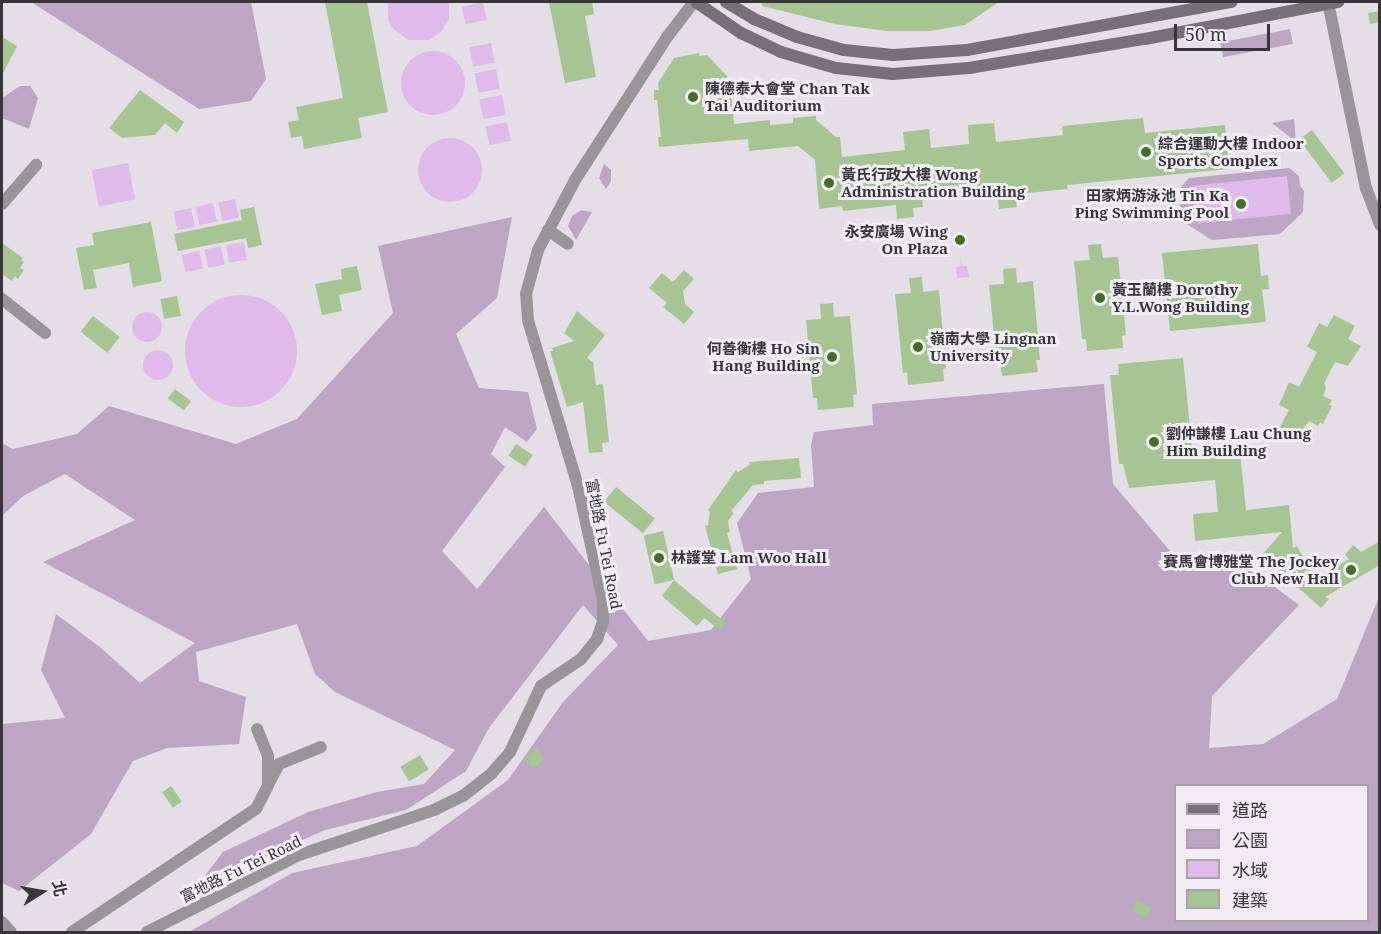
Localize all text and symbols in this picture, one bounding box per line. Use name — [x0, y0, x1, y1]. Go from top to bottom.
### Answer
scale bar — [1177, 12, 1273, 50]
text: 50 m — [1185, 22, 1227, 46]
place label: 陳德泰大會堂 Chan Tak Tai Auditorium — [705, 79, 870, 114]
marker: 陳德泰大會堂 Chan Tak Tai Auditorium — [686, 90, 700, 104]
place label: 綜合運動大樓 Indoor Sports Complex — [1158, 134, 1304, 169]
marker: 綜合運動大樓 Indoor Sports Complex — [1139, 145, 1153, 159]
place label: 黃氏行政大樓 Wong Administration Building — [841, 165, 1025, 200]
marker: 黃氏行政大樓 Wong Administration Building — [822, 176, 836, 190]
place label: 田家炳游泳池 Tin Ka Ping Swimming Pool — [1075, 186, 1229, 221]
marker: 田家炳游泳池 Tin Ka Ping Swimming Pool — [1234, 197, 1248, 211]
place label: 永安廣場 Wing On Plaza — [844, 222, 948, 257]
marker: 永安廣場 Wing On Plaza — [953, 233, 967, 247]
place label: 黃玉蘭樓 Dorothy Y.L.Wong Building — [1112, 280, 1249, 315]
marker: 黃玉蘭樓 Dorothy Y.L.Wong Building — [1093, 291, 1107, 305]
place label: 嶺南大學 Lingnan University — [930, 329, 1056, 364]
place label: 何善衡樓 Ho Sin Hang Building — [707, 339, 820, 374]
marker: 嶺南大學 Lingnan University — [911, 340, 925, 354]
marker: 何善衡樓 Ho Sin Hang Building — [825, 350, 839, 364]
place label: 劉仲謙樓 Lau Chung Him Building — [1166, 424, 1311, 459]
marker: 劉仲謙樓 Lau Chung Him Building — [1147, 435, 1161, 449]
street label: 富地路 Fu Tei Road — [583, 477, 625, 611]
place label: 林護堂 Lam Woo Hall — [671, 549, 827, 567]
marker: 林護堂 Lam Woo Hall — [652, 551, 666, 565]
place label: 賽馬會博雅堂 The Jockey Club New Hall — [1163, 552, 1339, 587]
marker: 賽馬會博雅堂 The Jockey Club New Hall — [1344, 563, 1358, 577]
legend — [1174, 784, 1369, 922]
text: 道路 — [1232, 798, 1268, 822]
text: 公園 — [1232, 828, 1268, 852]
street label: 富地路 Fu Tei Road — [178, 832, 304, 906]
text: 水域 — [1232, 858, 1268, 882]
north arrow — [12, 862, 72, 922]
text: 北 — [47, 879, 72, 899]
text: 建築 — [1232, 888, 1268, 912]

